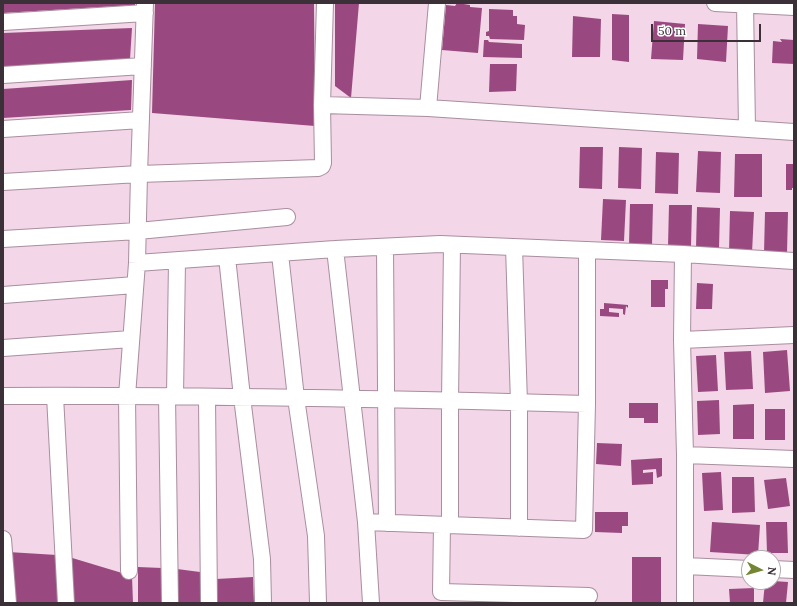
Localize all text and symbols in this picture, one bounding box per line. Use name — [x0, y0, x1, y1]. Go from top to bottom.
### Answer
scale bar — [653, 16, 763, 42]
text: 50 m — [658, 23, 686, 38]
north arrow — [741, 550, 781, 590]
text: N — [765, 566, 779, 576]

